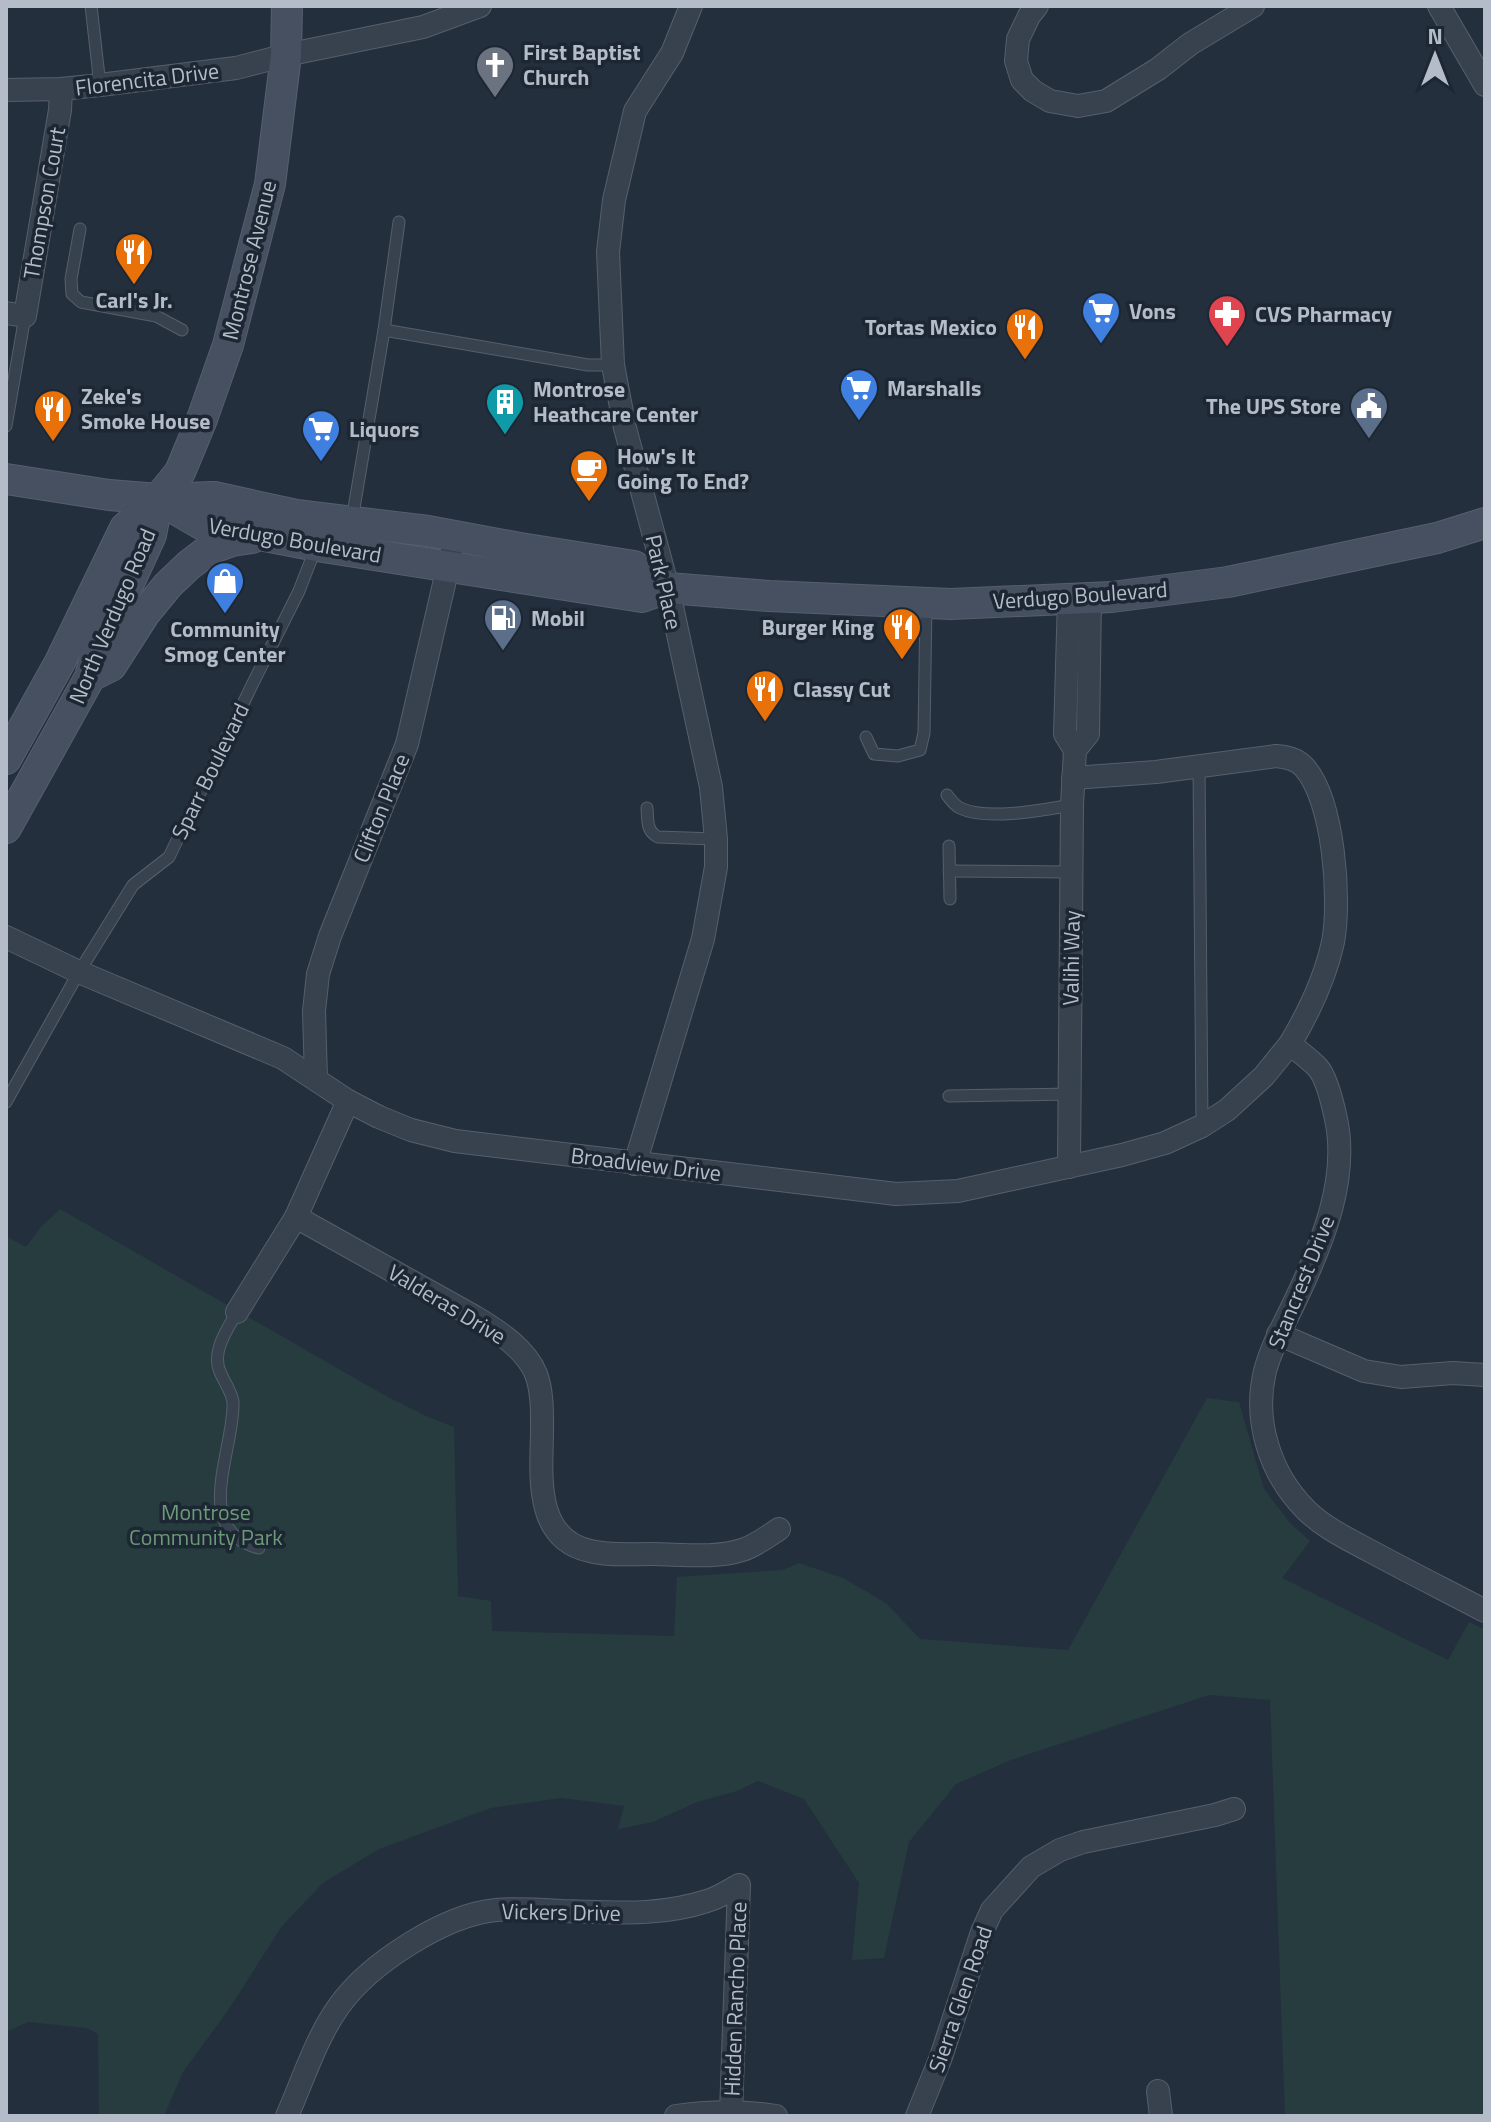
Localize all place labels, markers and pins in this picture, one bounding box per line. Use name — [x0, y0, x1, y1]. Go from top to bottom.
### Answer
place label: First Baptist Church — [523, 35, 640, 94]
church icon: First Baptist Church — [474, 44, 516, 99]
restaurant icon: Carl's Jr. — [113, 231, 155, 286]
place label: Carl's Jr. — [95, 283, 173, 317]
supermarket icon: Vons — [1080, 290, 1122, 345]
pharmacy icon: CVS Pharmacy — [1206, 293, 1248, 348]
place label: Vons — [1129, 294, 1176, 328]
place label: CVS Pharmacy — [1255, 297, 1392, 331]
restaurant icon: Tortas Mexico — [1004, 306, 1046, 361]
place label: Tortas Mexico — [865, 310, 997, 344]
supermarket icon: Marshalls — [838, 367, 880, 422]
place label: Marshalls — [887, 371, 981, 405]
place label: Montrose Heathcare Center — [533, 372, 698, 431]
place label: Zeke's Smoke House — [81, 379, 211, 438]
building icon: Montrose Heathcare Center — [484, 381, 526, 436]
public building icon: The UPS Store — [1348, 385, 1390, 440]
restaurant icon: Zeke's Smoke House — [32, 388, 74, 443]
place label: The UPS Store — [1206, 389, 1341, 423]
supermarket icon: Liquors — [300, 408, 342, 463]
place label: Liquors — [349, 412, 419, 446]
place label: How's It Going To End? — [617, 439, 749, 498]
cafe icon: How's It Going To End? — [568, 448, 610, 503]
shop icon: Community Smog Center — [204, 560, 246, 615]
fuel station icon: Mobil — [482, 597, 524, 652]
place label: Mobil — [531, 601, 585, 635]
restaurant icon: Burger King — [881, 606, 923, 661]
place label: Burger King — [762, 610, 874, 644]
place label: Community Smog Center — [164, 612, 286, 671]
restaurant icon: Classy Cut — [744, 668, 786, 723]
place label: Classy Cut — [793, 672, 891, 706]

